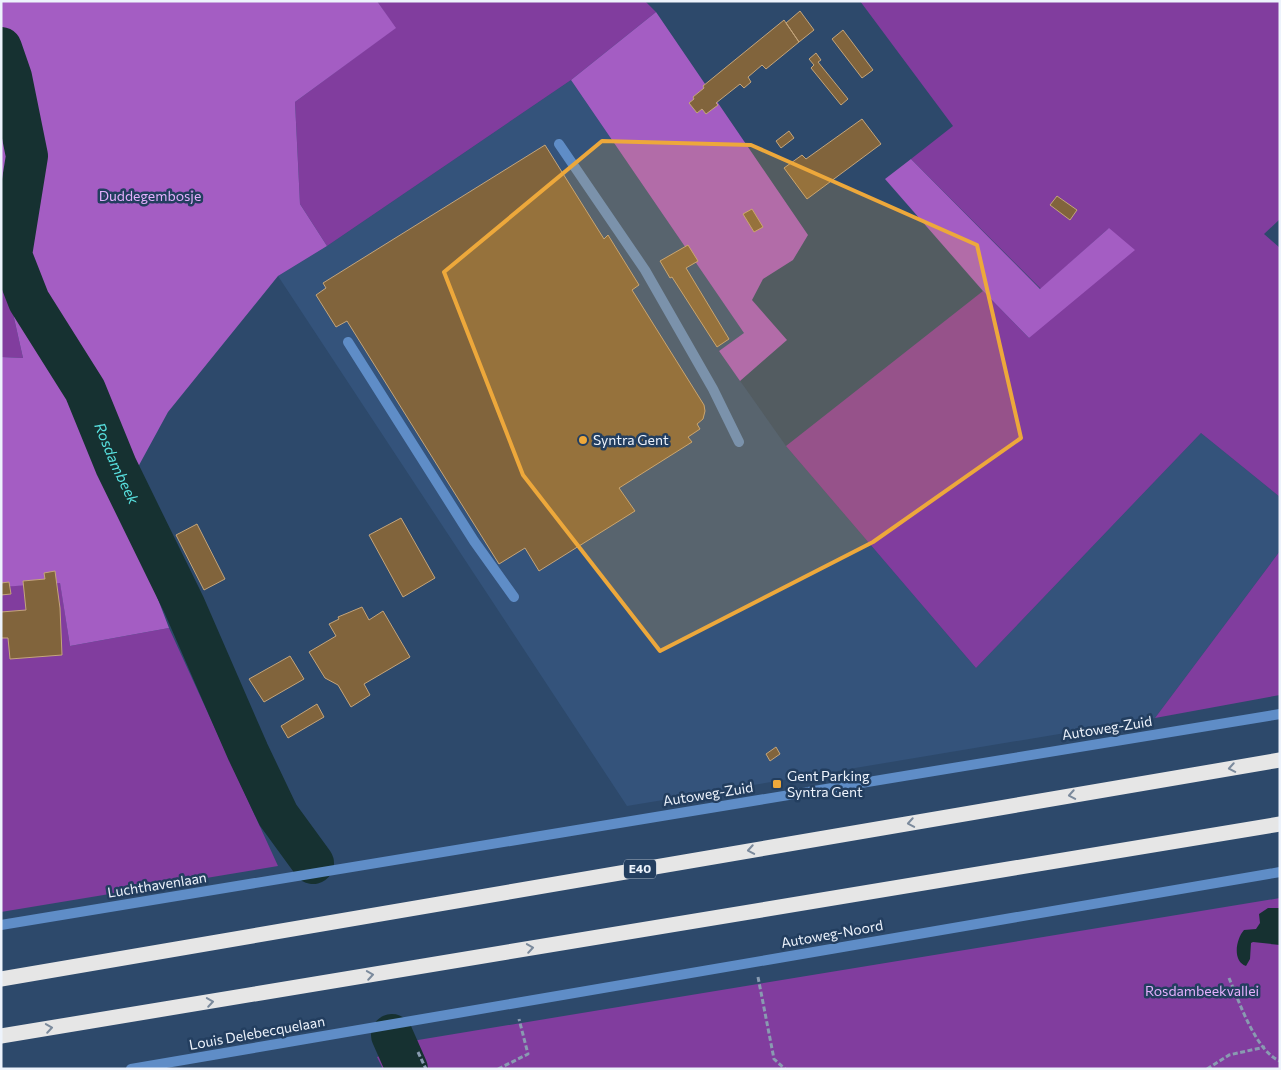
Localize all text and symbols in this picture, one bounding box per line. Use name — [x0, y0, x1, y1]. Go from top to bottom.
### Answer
park label: Duddegembosje — [99, 187, 201, 204]
water label: Rosdambeek — [91, 420, 144, 508]
place label: Syntra Gent — [593, 431, 669, 448]
marker: Syntra Gent — [577, 434, 589, 446]
street label: Autoweg-Zuid — [1061, 712, 1153, 743]
one-way arrow — [1227, 763, 1236, 773]
place label: Gent Parking Syntra Gent — [787, 767, 870, 800]
street label: Autoweg-Zuid — [662, 778, 754, 809]
marker: Gent Parking Syntra Gent — [771, 778, 783, 790]
one-way arrow — [1067, 790, 1076, 800]
one-way arrow — [907, 817, 916, 827]
one-way arrow — [747, 845, 756, 855]
road number: E40 — [624, 860, 656, 879]
street label: Luchthavenlaan — [106, 868, 208, 901]
street label: Autoweg-Noord — [780, 916, 884, 951]
one-way arrow — [526, 944, 535, 954]
one-way arrow — [366, 970, 374, 981]
park label: Rosdambeekvallei — [1145, 982, 1259, 999]
one-way arrow — [205, 997, 214, 1007]
street label: Louis Delebecquelaan — [188, 1012, 326, 1053]
one-way arrow — [45, 1024, 54, 1034]

